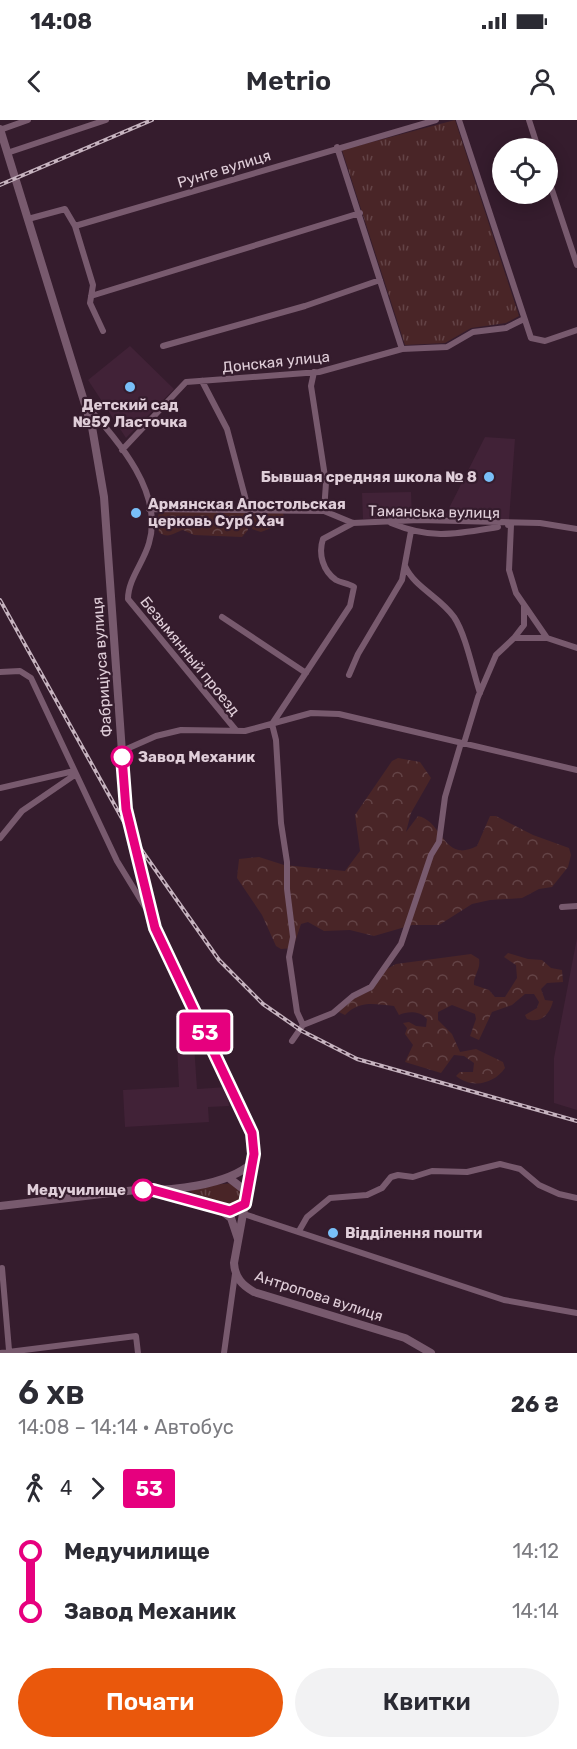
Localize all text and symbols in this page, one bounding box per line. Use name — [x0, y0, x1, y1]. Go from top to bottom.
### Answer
text: 14:08 — [30, 8, 92, 35]
icon: back — [18, 65, 51, 98]
text: Metrio — [246, 65, 331, 97]
icon: person — [526, 65, 559, 98]
map controls — [492, 138, 558, 204]
button: locate — [492, 138, 558, 204]
street label: Рунге вулиця — [175, 146, 273, 192]
street label: Донская улица — [221, 347, 331, 377]
marker: Детский сад №59 Ласточка — [123, 380, 137, 394]
place label: Детский сад №59 Ласточка — [73, 396, 187, 431]
place label: Бывшая средняя школа № 8 — [261, 468, 477, 486]
marker: Бывшая средняя школа № 8 — [482, 470, 496, 484]
place label: Армянская Апостольская церковь Сурб Хач — [148, 495, 346, 530]
street label: Таманська вулиця — [368, 502, 500, 522]
marker: Армянская Апостольская церковь Сурб Хач — [129, 506, 143, 520]
street label: Безымянный проезд — [136, 593, 244, 719]
street label: Фабриціуса вулиця — [88, 596, 116, 738]
marker: Завод Механик — [111, 746, 133, 768]
place label: Завод Механик — [138, 748, 255, 766]
line badge: 53 — [178, 1012, 232, 1052]
text: 53 — [191, 1020, 219, 1045]
marker: Медучилище — [132, 1179, 154, 1201]
place label: Медучилище — [27, 1181, 126, 1199]
place label: Відділення пошти — [345, 1224, 482, 1242]
marker: Відділення пошти — [326, 1226, 340, 1240]
street label: Антропова вулиця — [253, 1267, 385, 1325]
text: 6 хв — [18, 1373, 85, 1412]
text: 26 ₴ — [511, 1391, 559, 1418]
text: 14:08 – 14:14 · Автобус — [18, 1415, 234, 1439]
icon: walk — [18, 1472, 51, 1505]
icon: forward — [81, 1472, 114, 1505]
text: 4 — [60, 1476, 72, 1500]
text: 53 — [135, 1476, 163, 1501]
text: Медучилище — [64, 1538, 210, 1565]
text: 14:12 — [513, 1539, 559, 1563]
text: Завод Механик — [64, 1598, 236, 1625]
text: 14:14 — [512, 1599, 559, 1623]
button: Почати — [18, 1668, 283, 1737]
button: Квитки — [295, 1668, 559, 1737]

